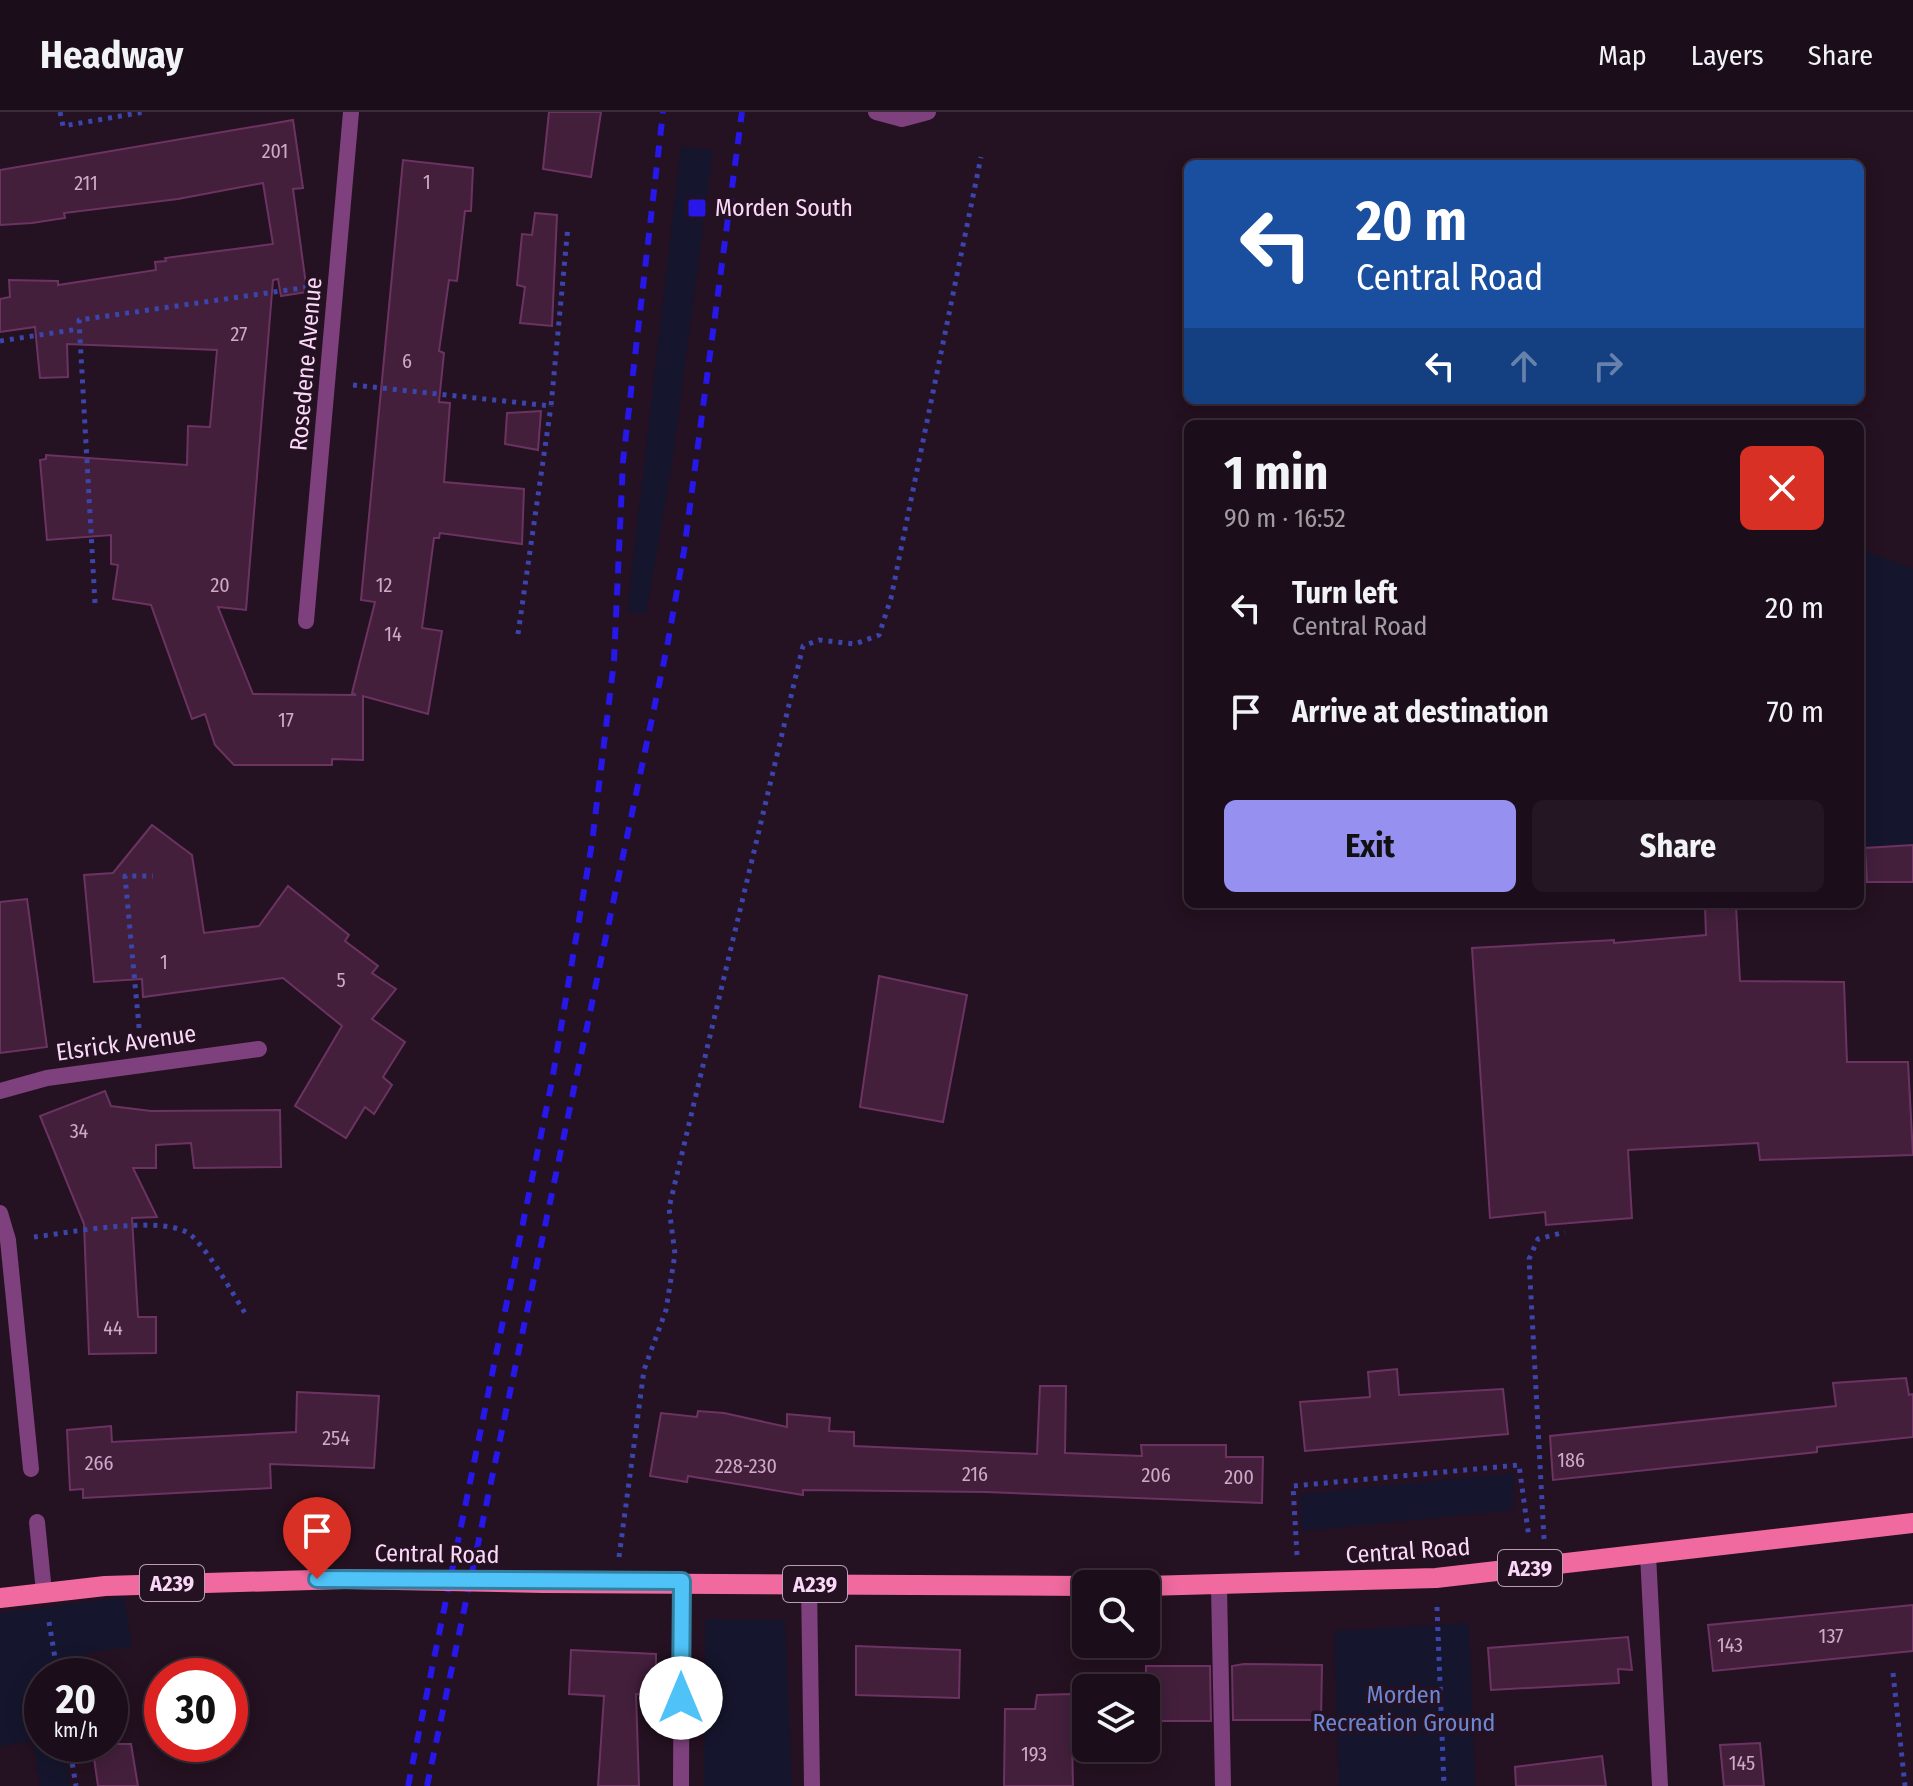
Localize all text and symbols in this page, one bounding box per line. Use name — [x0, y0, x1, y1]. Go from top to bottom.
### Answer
text: Headway — [40, 32, 183, 78]
text: Map — [1598, 39, 1647, 72]
text: Layers — [1691, 39, 1764, 72]
text: Share — [1808, 39, 1873, 72]
house number: 201 — [262, 139, 288, 163]
house number: 1 — [423, 170, 431, 194]
house number: 211 — [74, 171, 98, 195]
text: 20 m — [1356, 188, 1467, 255]
icon: left — [1224, 192, 1328, 296]
place label: Morden South — [715, 194, 853, 222]
marker: Morden South — [686, 197, 708, 219]
text: Central Road — [1356, 256, 1543, 300]
street label: Rosedene Avenue — [284, 276, 328, 452]
house number: 27 — [231, 322, 247, 346]
icon: left — [1418, 344, 1462, 388]
icon: ahead — [1502, 344, 1546, 388]
icon: right — [1586, 344, 1630, 388]
house number: 6 — [402, 349, 412, 373]
text: 1 min — [1224, 444, 1329, 502]
button: close — [1740, 446, 1824, 530]
text: 90 m · 16:52 — [1224, 503, 1346, 534]
house number: 20 — [210, 573, 230, 597]
house number: 12 — [376, 573, 392, 597]
text: Turn left — [1292, 575, 1398, 611]
icon: left — [1224, 586, 1268, 630]
text: 20 m — [1765, 590, 1824, 626]
text: Central Road — [1292, 611, 1427, 642]
house number: 14 — [384, 622, 402, 646]
icon: arrive — [1224, 690, 1268, 734]
text: Arrive at destination — [1292, 694, 1549, 730]
text: 70 m — [1766, 694, 1824, 730]
house number: 17 — [278, 708, 294, 732]
button: Exit — [1224, 800, 1516, 892]
button: Share — [1532, 800, 1824, 892]
house number: 1 — [160, 950, 168, 974]
house number: 5 — [336, 968, 346, 992]
street label: Elsrick Avenue — [54, 1019, 198, 1067]
house number: 34 — [70, 1119, 89, 1143]
house number: 44 — [103, 1316, 123, 1340]
house number: 254 — [322, 1426, 350, 1450]
house number: 186 — [1557, 1448, 1585, 1472]
house number: 266 — [85, 1451, 113, 1475]
house number: 228-230 — [715, 1454, 777, 1478]
house number: 216 — [962, 1462, 988, 1486]
house number: 206 — [1141, 1463, 1171, 1487]
house number: 200 — [1224, 1465, 1254, 1489]
pin — [283, 1497, 351, 1579]
icon: arrive — [295, 1509, 339, 1553]
street label: Central Road — [1345, 1533, 1471, 1569]
street label: Central Road — [374, 1539, 500, 1569]
road number: A239 — [1498, 1550, 1562, 1586]
road number: A239 — [140, 1565, 204, 1601]
road number: A239 — [783, 1566, 847, 1602]
map controls — [1072, 1570, 1160, 1762]
button: search — [1072, 1570, 1160, 1658]
house number: 137 — [1819, 1624, 1843, 1648]
house number: 143 — [1717, 1633, 1743, 1657]
position arrow — [639, 1656, 723, 1740]
speed limit sign: 30 — [144, 1658, 248, 1762]
button: layers — [1072, 1674, 1160, 1762]
text: 20 — [56, 1676, 96, 1724]
park label: Morden Recreation Ground — [1313, 1681, 1495, 1737]
text: km/h — [54, 1718, 98, 1742]
house number: 193 — [1021, 1742, 1047, 1766]
house number: 145 — [1729, 1751, 1755, 1775]

